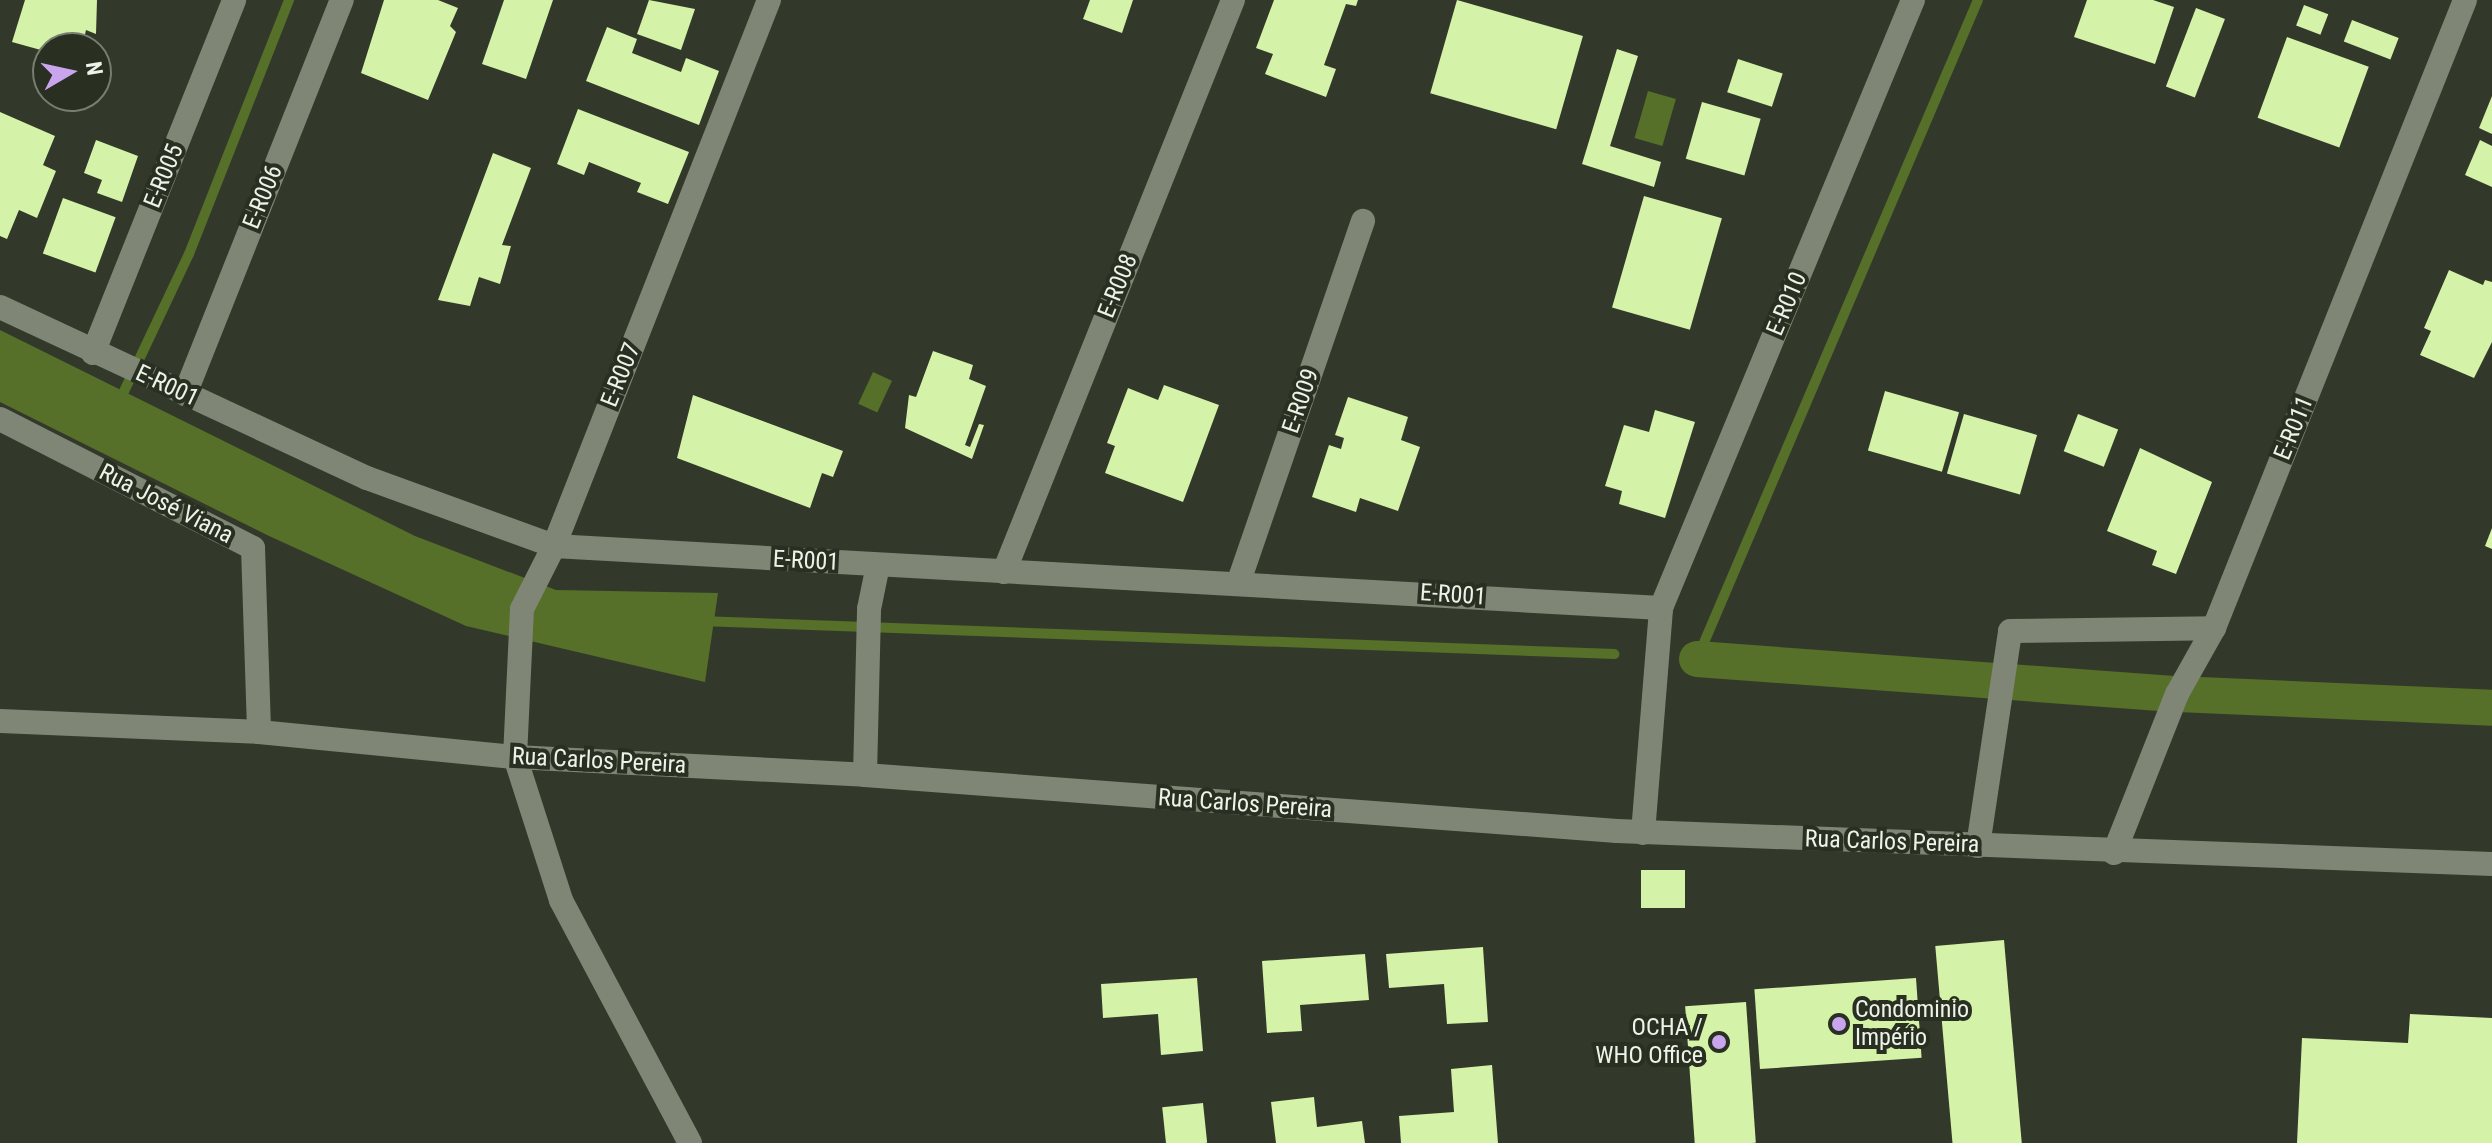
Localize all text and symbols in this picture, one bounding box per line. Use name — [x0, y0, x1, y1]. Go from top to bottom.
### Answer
north arrow — [32, 32, 112, 112]
text: N — [81, 60, 108, 77]
street label: E-R005 — [138, 140, 190, 212]
street label: E-R006 — [237, 161, 289, 233]
street label: E-R008 — [1092, 250, 1144, 322]
street label: E-R010 — [1761, 268, 1813, 340]
street label: E-R007 — [595, 339, 647, 411]
street label: E-R001 — [131, 359, 203, 413]
street label: E-R009 — [1277, 365, 1325, 437]
street label: E-R011 — [2268, 392, 2320, 464]
street label: Rua José Viana — [94, 458, 238, 550]
street label: E-R001 — [772, 545, 840, 577]
street label: E-R001 — [1419, 578, 1487, 612]
street label: Rua Carlos Pereira — [511, 742, 687, 780]
street label: Rua Carlos Pereira — [1157, 784, 1333, 824]
street label: Rua Carlos Pereira — [1804, 825, 1980, 859]
place label: Condominio Império — [1855, 996, 1969, 1052]
place label: OCHA / WHO Office — [1595, 1014, 1703, 1070]
marker: Condominio Império — [1830, 1015, 1848, 1033]
marker: OCHA / WHO Office — [1710, 1033, 1728, 1051]

